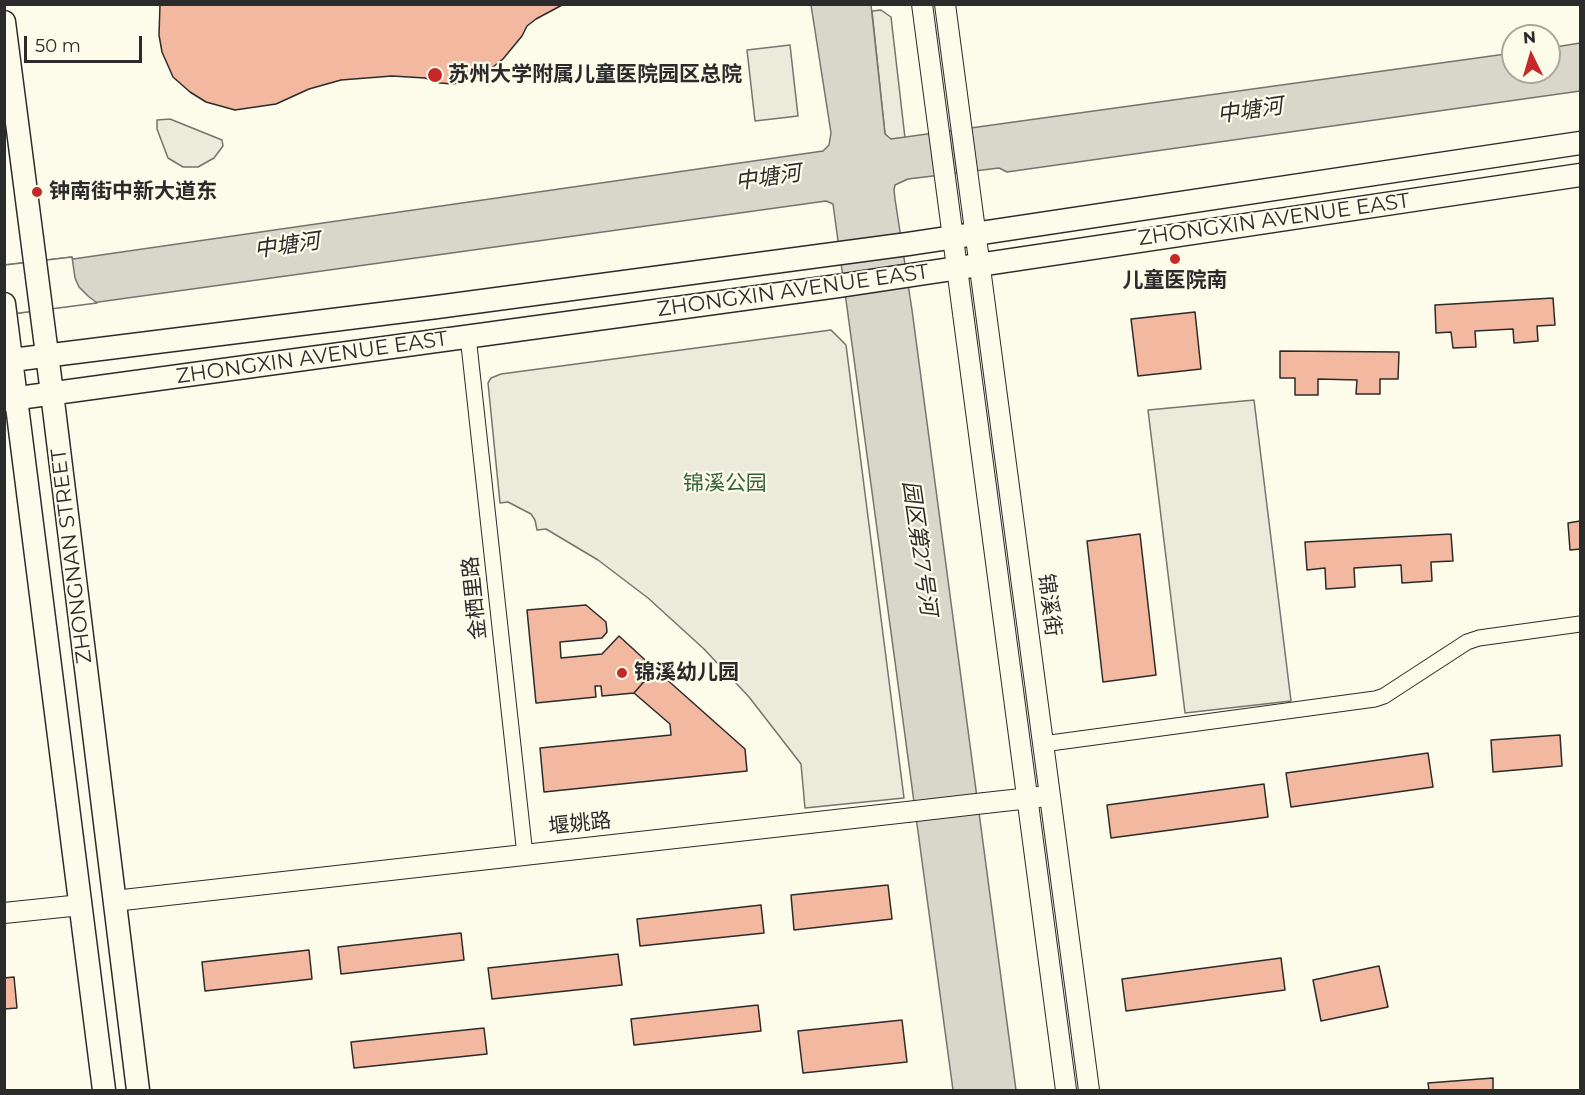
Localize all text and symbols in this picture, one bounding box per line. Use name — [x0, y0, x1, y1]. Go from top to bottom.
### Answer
scale bar — [27, 24, 146, 62]
north arrow — [1501, 24, 1561, 84]
text: N — [1522, 28, 1537, 48]
text: 50 m — [35, 35, 81, 57]
place label: 苏州大学附属儿童医院园区总院 — [448, 62, 742, 88]
marker: 苏州大学附属儿童医院园区总院 — [426, 66, 444, 84]
water label: 中塘河 — [1215, 93, 1285, 129]
water label: 中塘河 — [733, 160, 803, 196]
place label: 钟南街中新大道东 — [49, 179, 217, 205]
marker: 钟南街中新大道东 — [30, 185, 44, 199]
street label: ZHONGXIN AVENUE EAST — [1137, 188, 1411, 252]
water label: 中塘河 — [252, 228, 322, 264]
marker: 儿童医院南 — [1168, 252, 1182, 266]
street label: ZHONGXIN AVENUE EAST — [656, 259, 930, 323]
place label: 儿童医院南 — [1123, 268, 1227, 294]
street label: ZHONGXIN AVENUE EAST — [175, 326, 449, 390]
street label: ZHONGNAN STREET — [46, 447, 98, 665]
park label: 锦溪公园 — [683, 471, 767, 497]
water label: 园区第27号河 — [897, 479, 941, 617]
street label: 金栖里路 — [458, 555, 492, 641]
street label: 锦溪街 — [1033, 572, 1065, 638]
place label: 锦溪幼儿园 — [634, 660, 739, 686]
marker: 锦溪幼儿园 — [615, 666, 629, 680]
street label: 堰姚路 — [547, 808, 613, 840]

